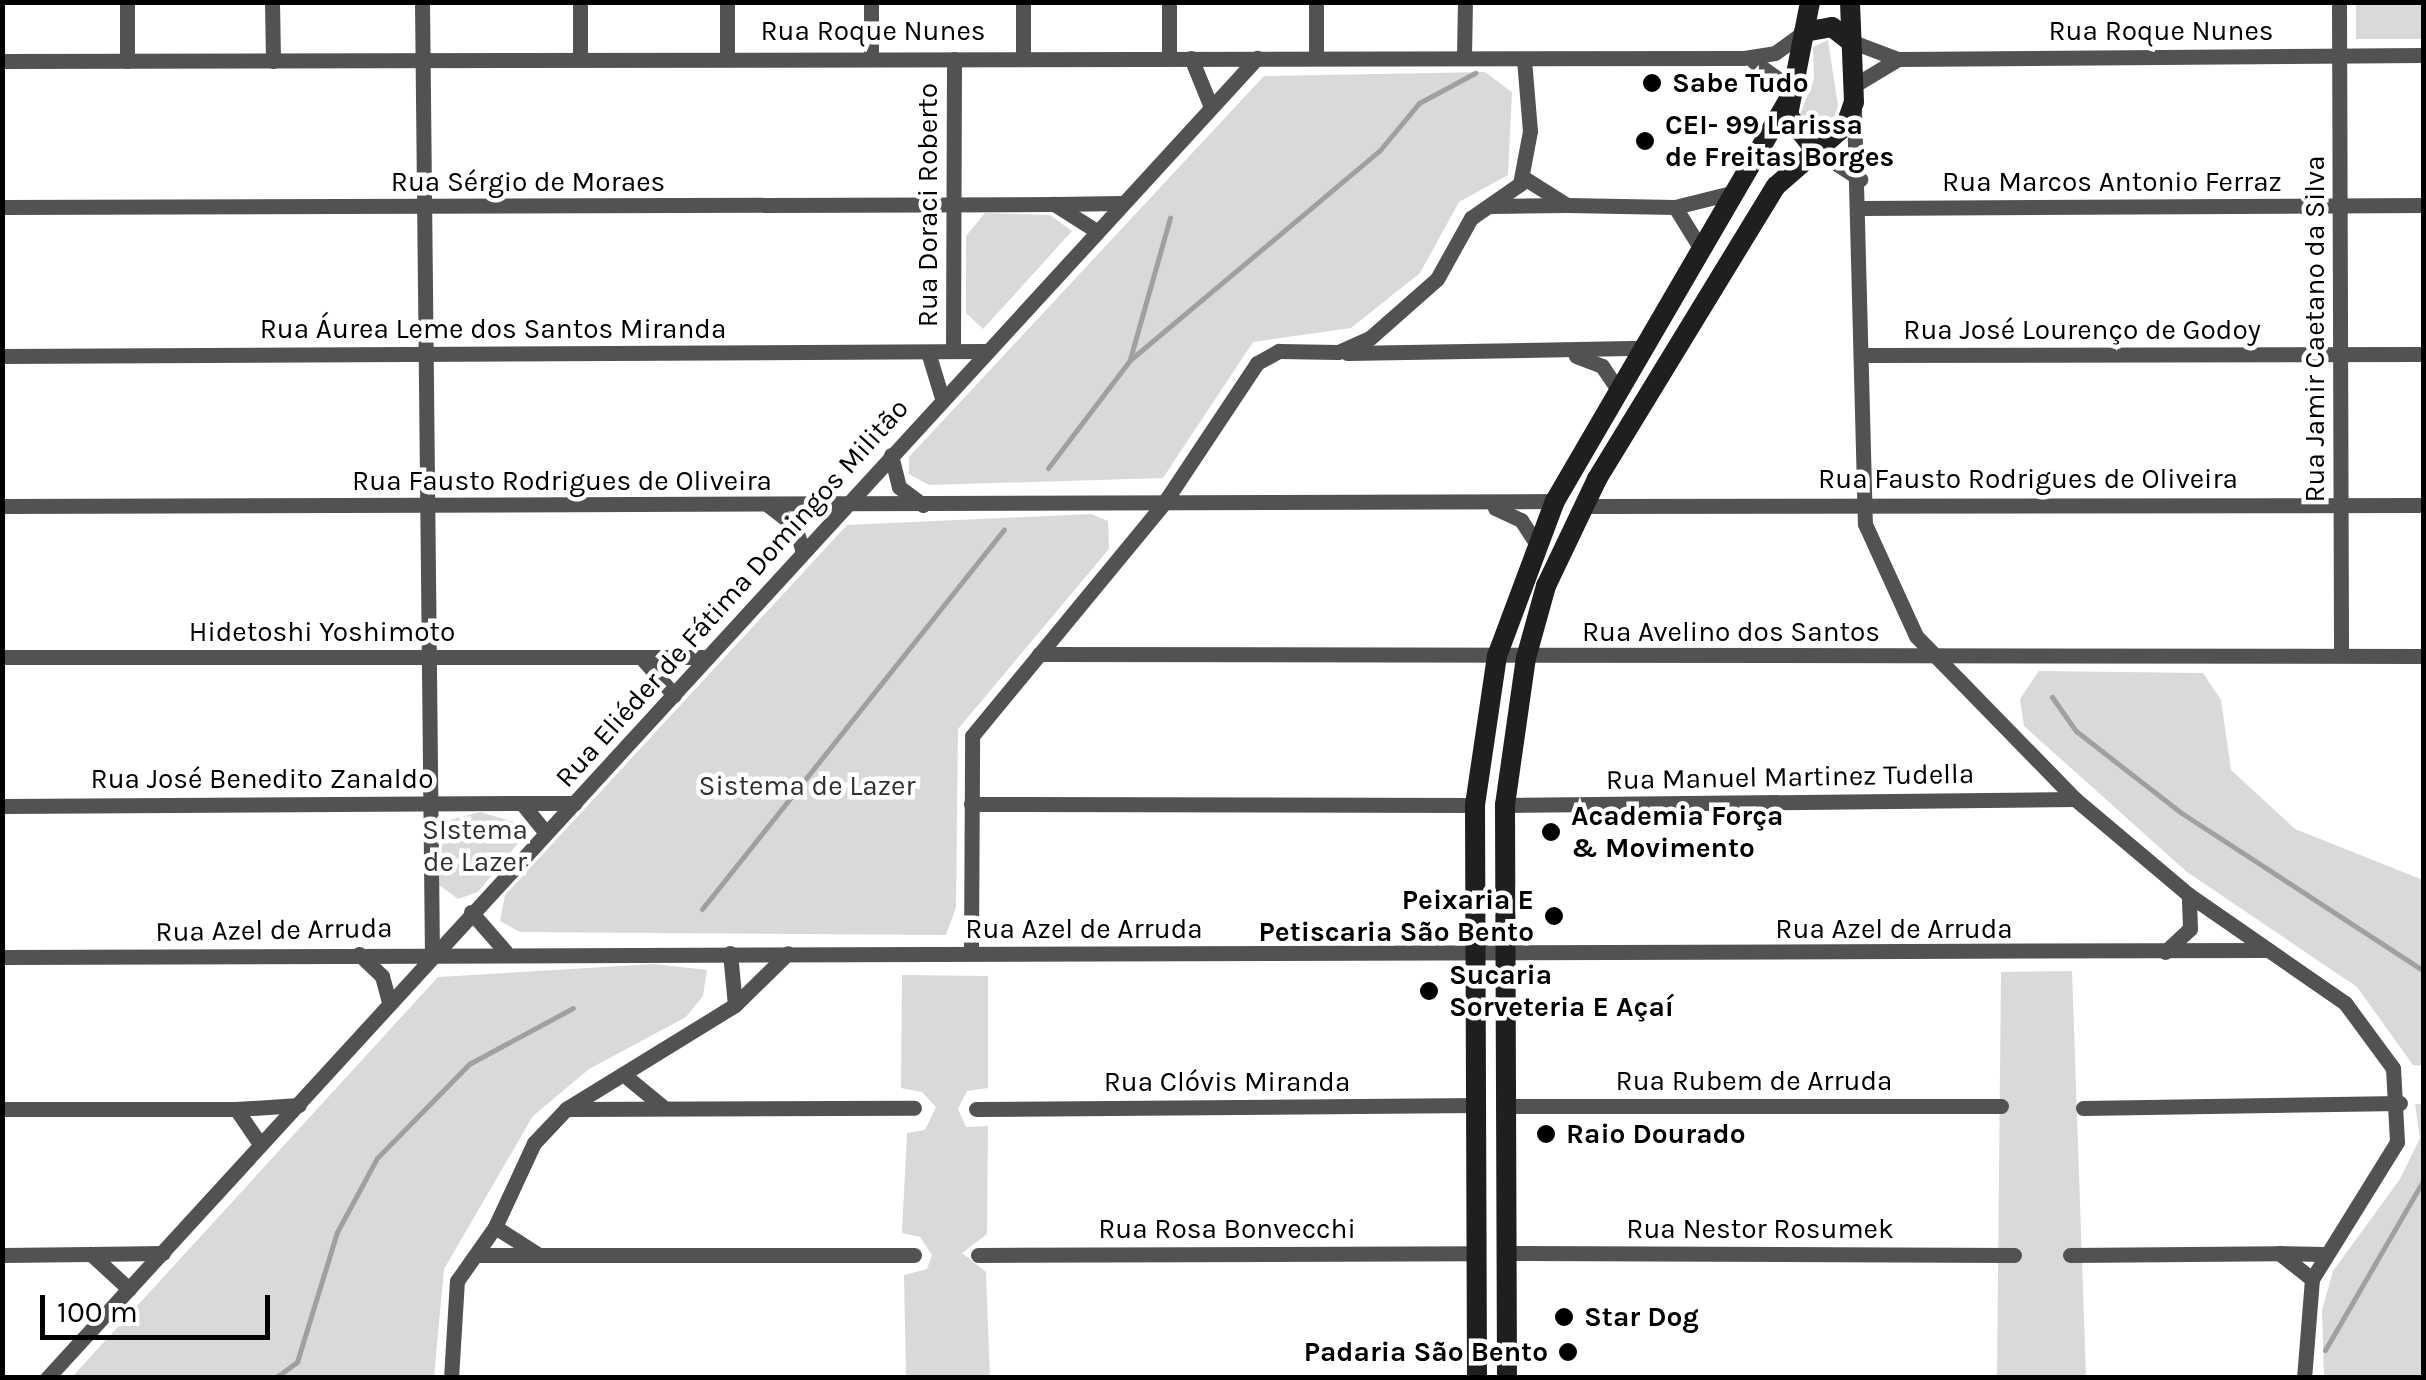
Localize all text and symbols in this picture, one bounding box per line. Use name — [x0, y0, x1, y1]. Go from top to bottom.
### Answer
street label: Rua Roque Nunes — [760, 14, 986, 48]
street label: Rua Roque Nunes — [2048, 14, 2274, 48]
place label: Sabe Tudo — [1672, 66, 1809, 100]
marker: Sabe Tudo — [1641, 72, 1663, 94]
street label: Rua Doraci Roberto — [911, 83, 945, 327]
place label: CEI- 99 Larissa de Freitas Borges — [1665, 108, 1894, 174]
marker: CEI- 99 Larissa de Freitas Borges — [1634, 130, 1656, 152]
street label: Rua Jamir Caetano da Silva — [2298, 155, 2332, 503]
street label: Rua Sérgio de Moraes — [391, 165, 665, 199]
street label: Rua Marcos Antonio Ferraz — [1942, 165, 2282, 199]
street label: Rua Áurea Leme dos Santos Miranda — [260, 312, 726, 346]
street label: Rua José Lourenço de Godoy — [1903, 313, 2261, 347]
street label: Rua Eliéder de Fátima Domingos Militão — [548, 392, 916, 794]
street label: Rua Fausto Rodrigues de Oliveira — [1818, 462, 2238, 496]
street label: Rua Fausto Rodrigues de Oliveira — [352, 464, 772, 498]
street label: Hidetoshi Yoshimoto — [189, 615, 455, 649]
street label: Rua Avelino dos Santos — [1582, 615, 1880, 649]
street label: Rua Manuel Martinez Tudella — [1606, 757, 1974, 797]
street label: Rua José Benedito Zanaldo — [91, 762, 433, 796]
park label: Sistema de Lazer — [698, 769, 916, 803]
place label: Academia Força & Movimento — [1571, 799, 1783, 865]
park label: SIstema de Lazer — [422, 813, 528, 879]
marker: Academia Força & Movimento — [1540, 821, 1562, 843]
place label: Peixaria E Petiscaria São Bento — [1259, 883, 1534, 949]
marker: Peixaria E Petiscaria São Bento — [1543, 905, 1565, 927]
street label: Rua Azel de Arruda — [155, 911, 393, 949]
street label: Rua Azel de Arruda — [965, 912, 1203, 946]
street label: Rua Azel de Arruda — [1775, 912, 2013, 946]
place label: Sucaria Sorveteria E Açaí — [1449, 958, 1674, 1024]
marker: Sucaria Sorveteria E Açaí — [1418, 980, 1440, 1002]
street label: Rua Rubem de Arruda — [1616, 1064, 1892, 1098]
street label: Rua Clóvis Miranda — [1104, 1065, 1350, 1099]
place label: Raio Dourado — [1566, 1117, 1746, 1151]
marker: Raio Dourado — [1535, 1123, 1557, 1145]
street label: Rua Rosa Bonvecchi — [1098, 1212, 1356, 1246]
street label: Rua Nestor Rosumek — [1626, 1212, 1894, 1246]
scale bar — [45, 1275, 275, 1337]
text: 100 m — [57, 1294, 138, 1330]
place label: Star Dog — [1584, 1300, 1699, 1334]
marker: Star Dog — [1553, 1306, 1575, 1328]
place label: Padaria São Bento — [1304, 1335, 1548, 1369]
marker: Padaria São Bento — [1557, 1341, 1579, 1363]

